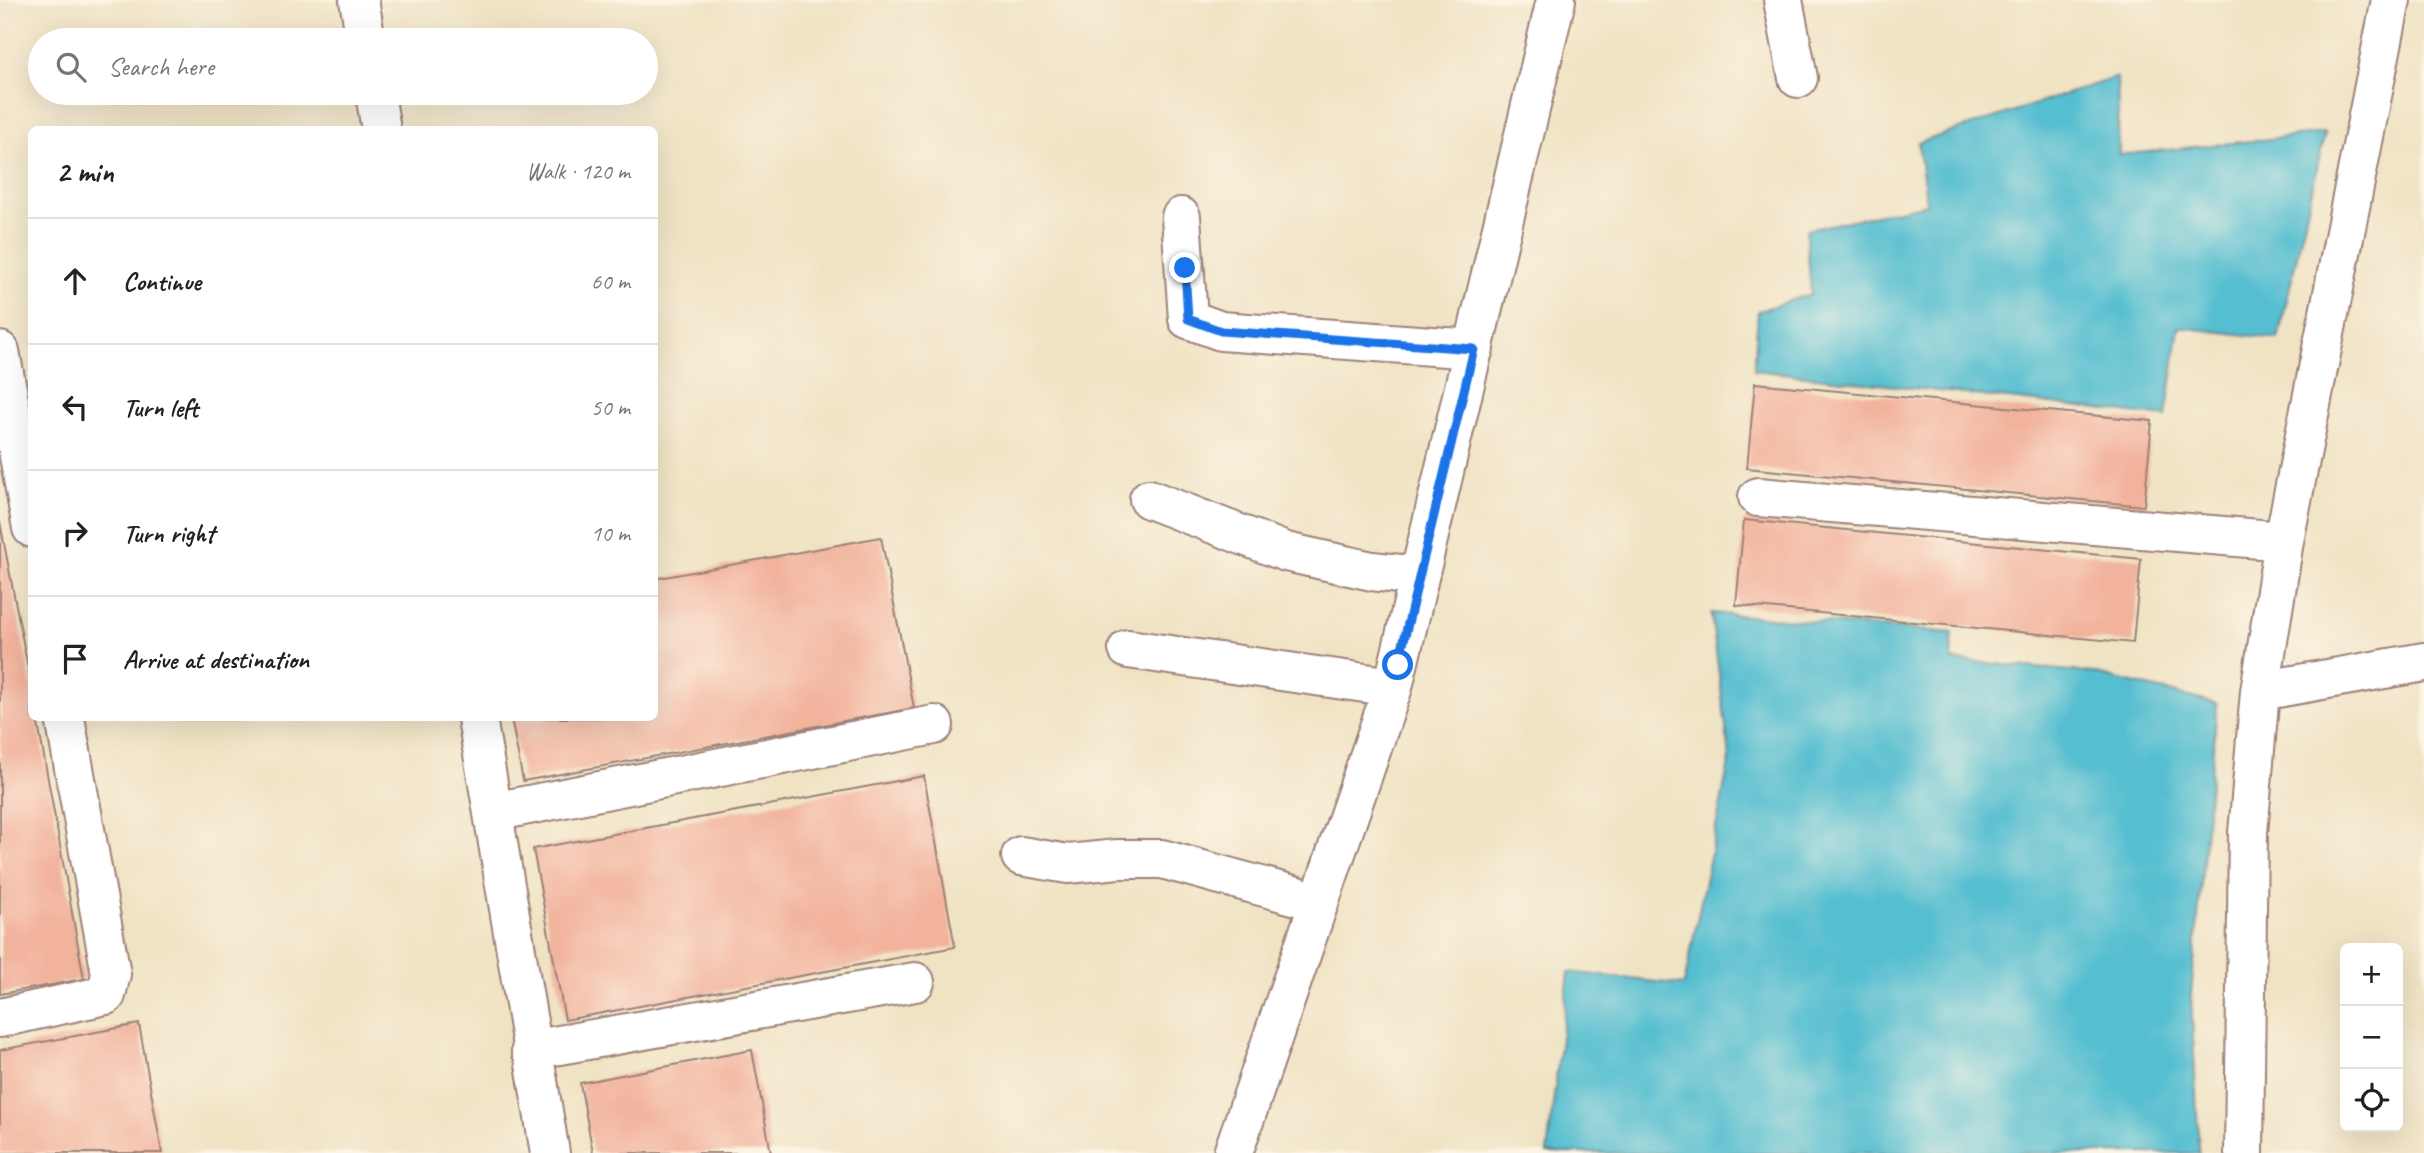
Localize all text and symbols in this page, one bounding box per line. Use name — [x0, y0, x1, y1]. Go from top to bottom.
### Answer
search box — [28, 28, 658, 105]
icon: search — [52, 48, 90, 86]
text: Search here — [108, 50, 214, 83]
text: 2 min — [56, 153, 113, 191]
text: Walk · 120 m — [526, 157, 630, 186]
route end — [1169, 252, 1200, 283]
icon: ahead — [56, 262, 94, 300]
text: Continue — [123, 265, 201, 298]
text: 60 m — [591, 267, 630, 296]
icon: left — [56, 388, 94, 426]
text: Turn left — [123, 391, 198, 424]
text: 50 m — [591, 393, 630, 422]
icon: right — [56, 514, 94, 552]
text: Turn right — [123, 517, 214, 550]
text: 10 m — [591, 519, 630, 548]
icon: arrive — [56, 640, 94, 678]
text: Arrive at destination — [123, 643, 309, 676]
route start — [1382, 649, 1413, 680]
map controls — [2340, 943, 2403, 1132]
button: + — [2340, 943, 2403, 1006]
button: − — [2340, 1006, 2403, 1069]
button: locate — [2340, 1069, 2403, 1132]

